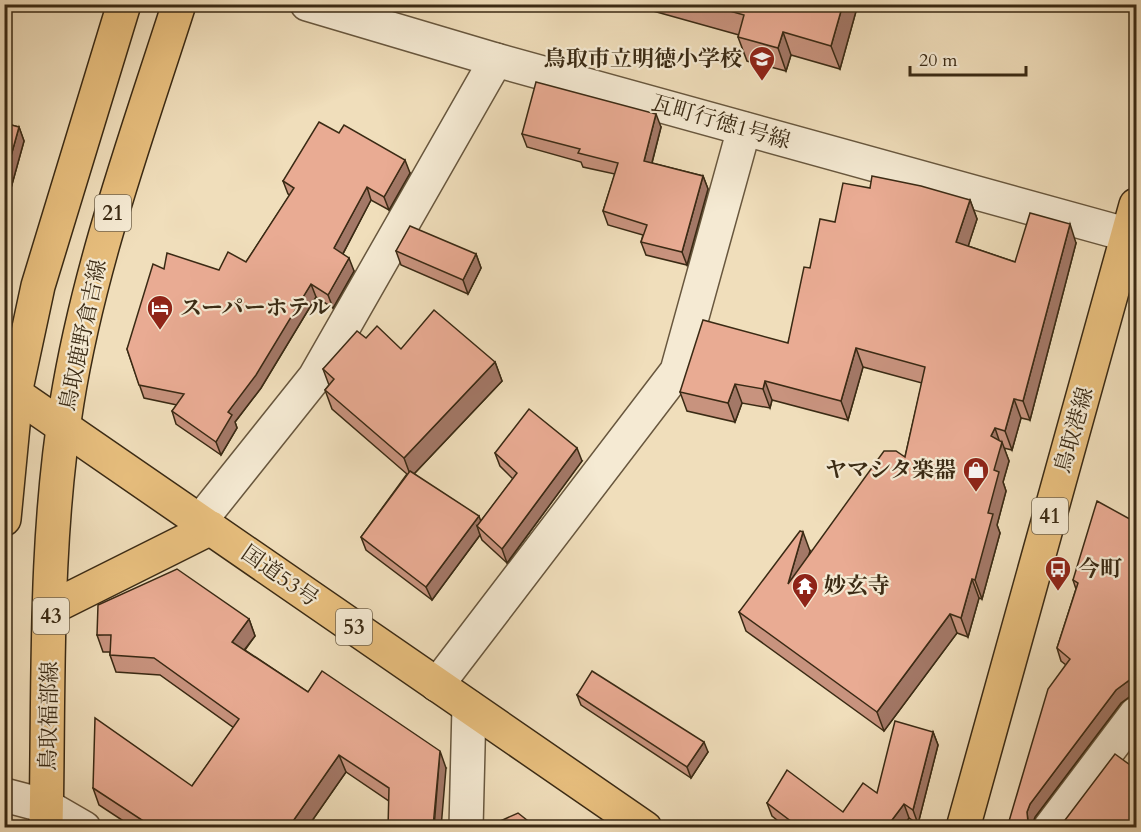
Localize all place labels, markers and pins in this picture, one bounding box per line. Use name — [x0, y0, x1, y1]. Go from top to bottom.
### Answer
place label: 鳥取市立明徳小学校 — [544, 44, 742, 74]
school or university icon: 鳥取市立明徳小学校 — [747, 44, 777, 82]
hotel icon: スーパーホテル — [145, 293, 175, 331]
place label: スーパーホテル — [180, 293, 331, 323]
place label: ヤマシタ楽器 — [825, 455, 956, 485]
shop icon: ヤマシタ楽器 — [961, 455, 991, 493]
bus stop icon: 今町 — [1043, 554, 1073, 592]
place label: 今町 — [1078, 554, 1122, 584]
temple icon: 妙玄寺 — [790, 571, 820, 609]
place label: 妙玄寺 — [824, 571, 890, 601]

